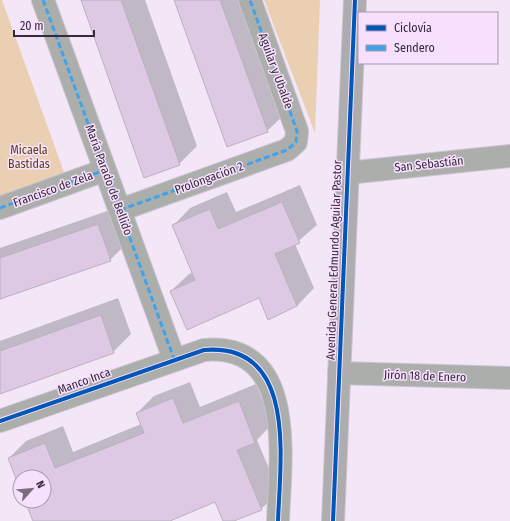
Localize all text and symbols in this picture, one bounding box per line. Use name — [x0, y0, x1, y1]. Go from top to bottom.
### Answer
scale bar — [14, 12, 94, 38]
legend — [358, 12, 498, 64]
text: 20 m — [20, 19, 44, 33]
text: Ciclovía — [394, 21, 432, 35]
street label: Aguilar y Ubalde — [256, 31, 296, 111]
text: Sendero — [394, 41, 435, 55]
street label: María Parado de Bellido — [82, 123, 136, 237]
park label: Micaela Bastidas — [8, 143, 50, 171]
street label: San Sebastián — [394, 153, 464, 175]
street label: Prolongación 2 — [173, 159, 245, 197]
street label: Avenida General Edmundo Aguilar Pastor — [324, 159, 345, 360]
street label: Francisco de Zela — [11, 168, 95, 210]
street label: Manco Inca — [56, 365, 112, 397]
street label: Jirón 18 de Enero — [384, 368, 466, 384]
north arrow — [12, 469, 52, 509]
text: N — [33, 479, 48, 491]

